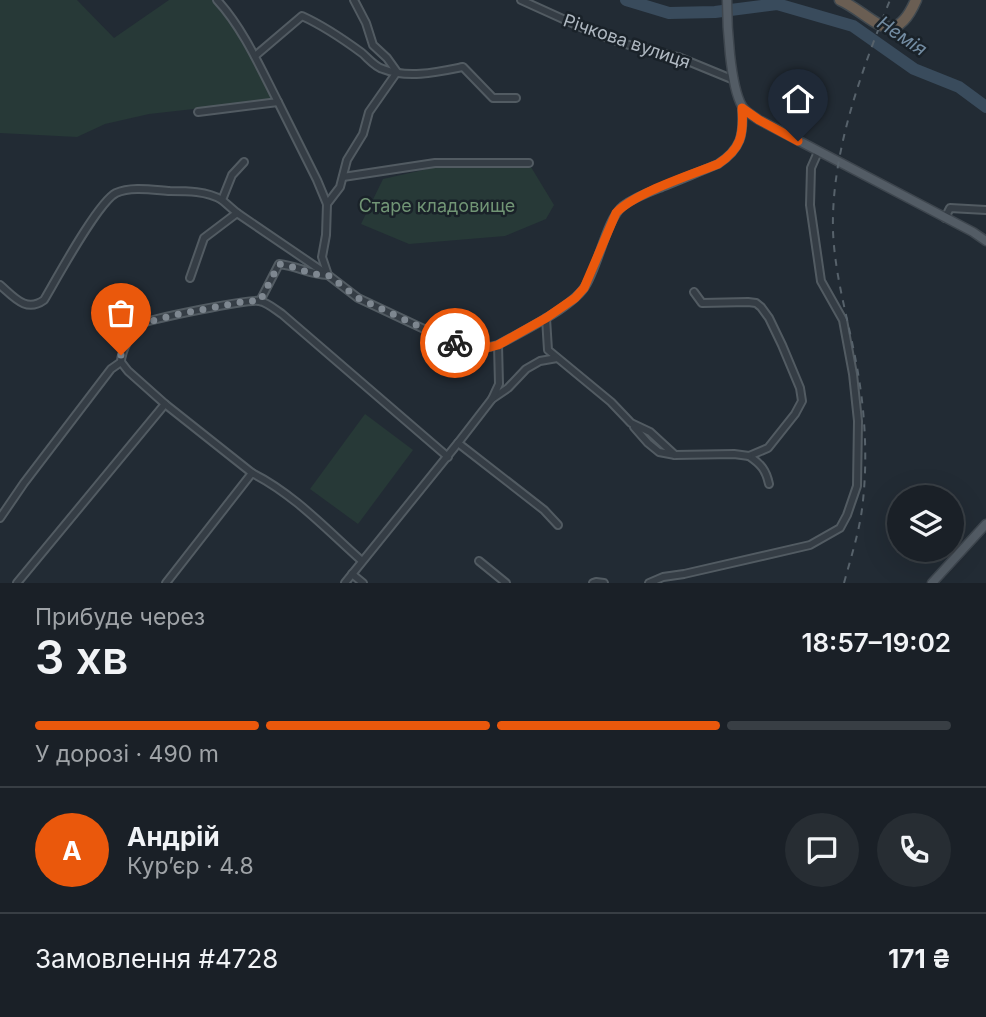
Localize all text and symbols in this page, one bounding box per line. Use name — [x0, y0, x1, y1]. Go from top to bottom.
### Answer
street label: Річкова вулиця — [561, 9, 693, 73]
water label: Немія — [873, 11, 931, 61]
pin — [768, 69, 828, 141]
icon: home — [779, 80, 817, 118]
park label: Старе кладовище — [359, 195, 515, 216]
pin — [91, 283, 151, 355]
icon: bag — [102, 294, 140, 332]
courier — [420, 308, 490, 378]
icon: bike — [436, 324, 474, 362]
map controls — [887, 485, 964, 562]
button: layers — [887, 485, 964, 562]
text: Прибуде через — [35, 603, 205, 631]
text: 18:57–19:02 — [801, 627, 951, 658]
text: 3 хв — [35, 629, 128, 685]
text: У дорозі · 490 m — [35, 740, 219, 768]
button: chat — [785, 813, 859, 887]
button: phone — [877, 813, 951, 887]
text: Андрій — [127, 821, 220, 852]
text: А — [62, 835, 82, 866]
text: Кур’єр · 4.8 — [127, 852, 254, 880]
text: Замовлення #4728 — [35, 943, 278, 974]
text: 171 ₴ — [888, 943, 951, 974]

